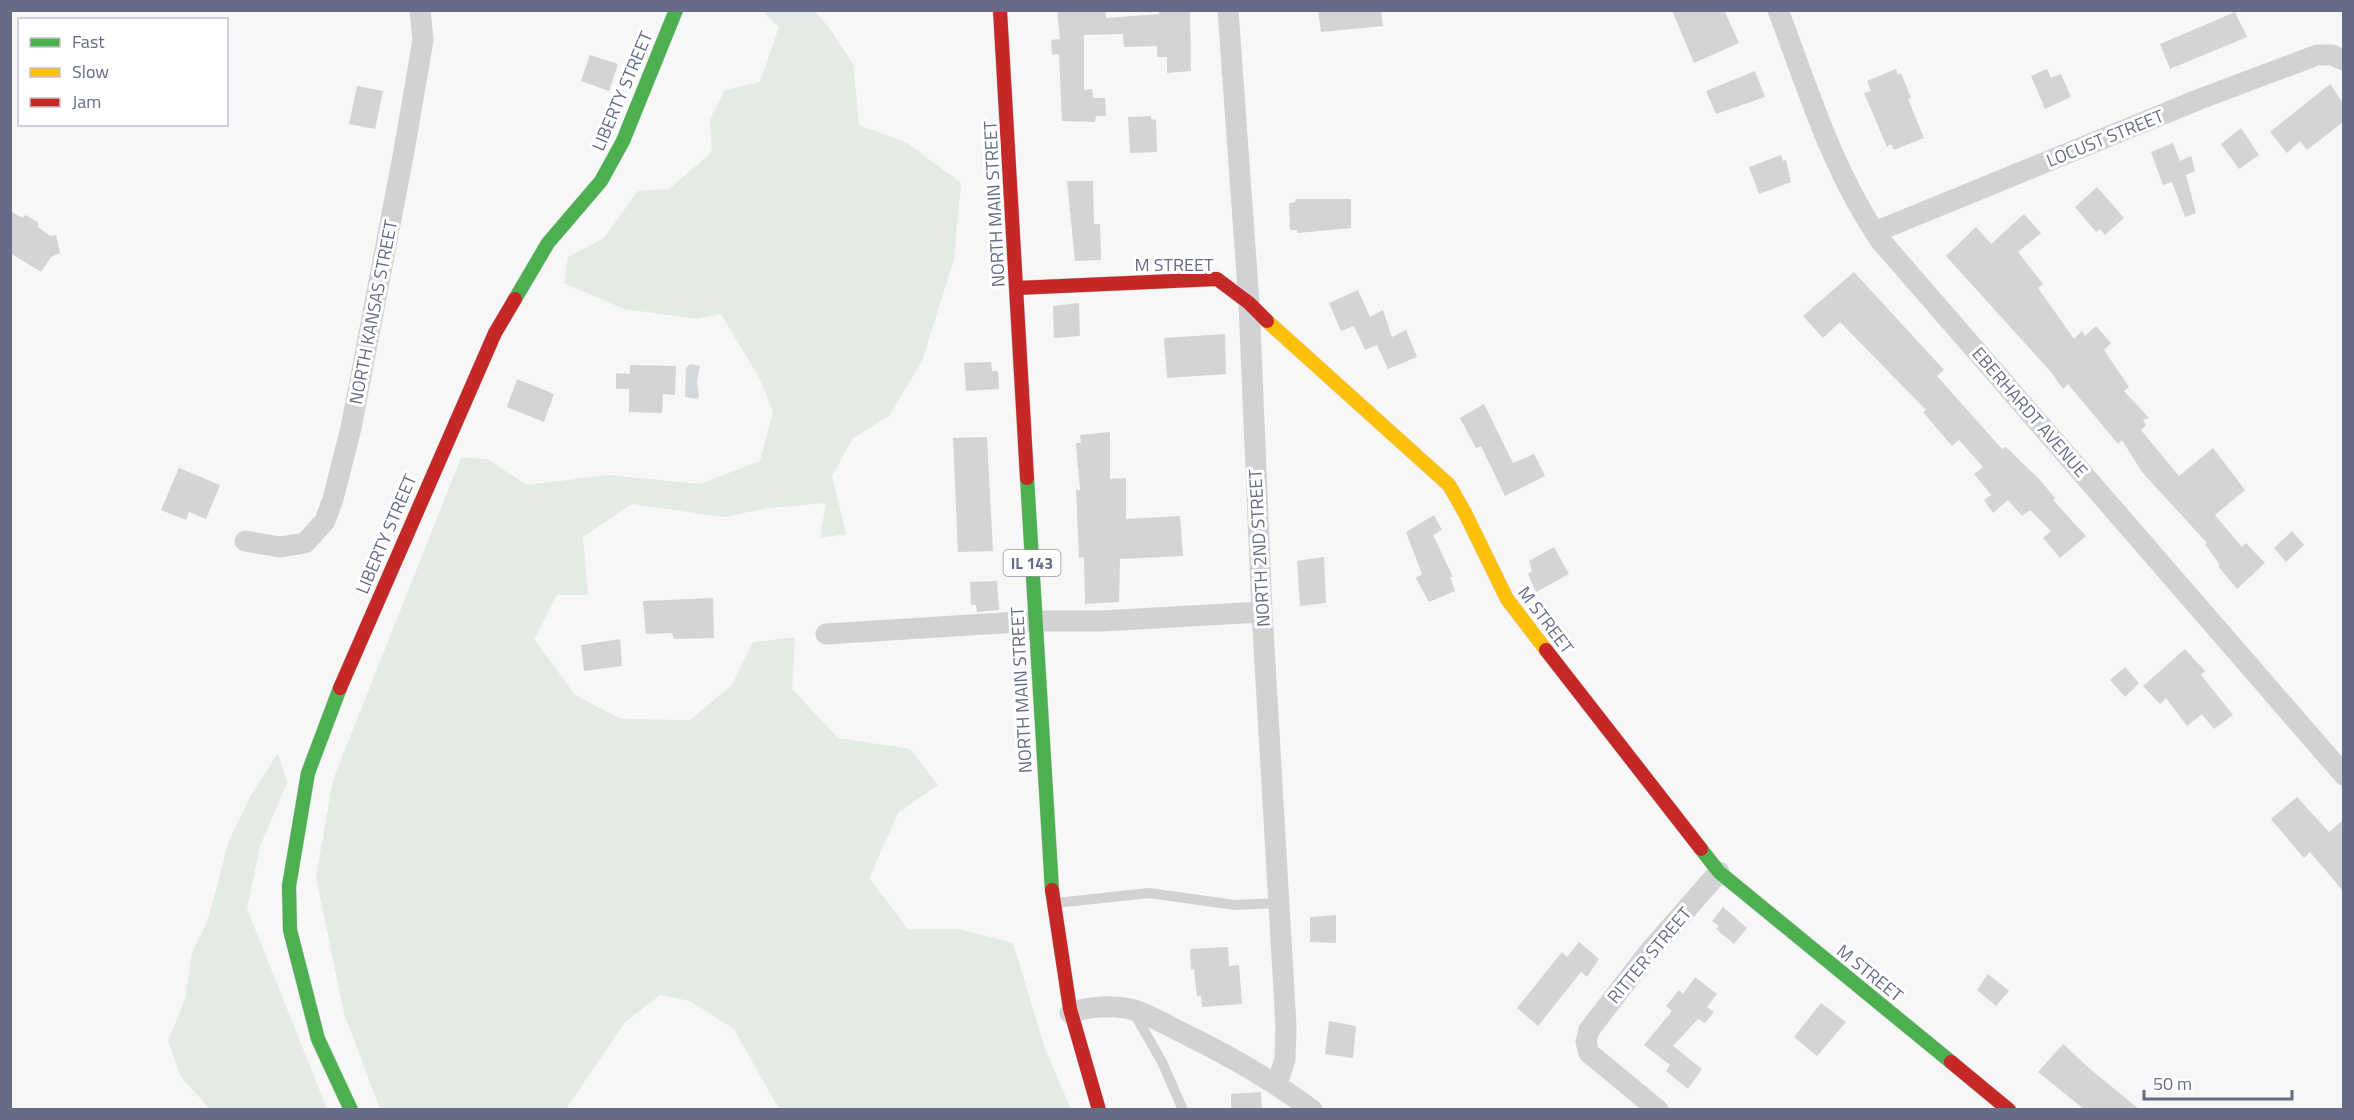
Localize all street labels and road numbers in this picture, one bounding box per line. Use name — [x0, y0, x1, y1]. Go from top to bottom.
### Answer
street label: LIBERTY STREET — [585, 26, 660, 155]
street label: LOCUST STREET — [2042, 102, 2168, 174]
street label: NORTH MAIN STREET — [976, 120, 1012, 288]
street label: NORTH KANSAS STREET — [342, 217, 404, 406]
street label: M STREET — [1135, 251, 1214, 278]
street label: EBERHARDT AVENUE — [1966, 341, 2094, 483]
street label: NORTH 2ND STREET — [1241, 468, 1277, 628]
street label: LIBERTY STREET — [349, 469, 424, 598]
road number: IL 143 — [1004, 550, 1060, 576]
street label: M STREET — [1512, 580, 1581, 660]
street label: NORTH MAIN STREET — [1003, 606, 1039, 774]
street label: RITTER STREET — [1600, 900, 1698, 1009]
street label: M STREET — [1831, 938, 1910, 1009]

